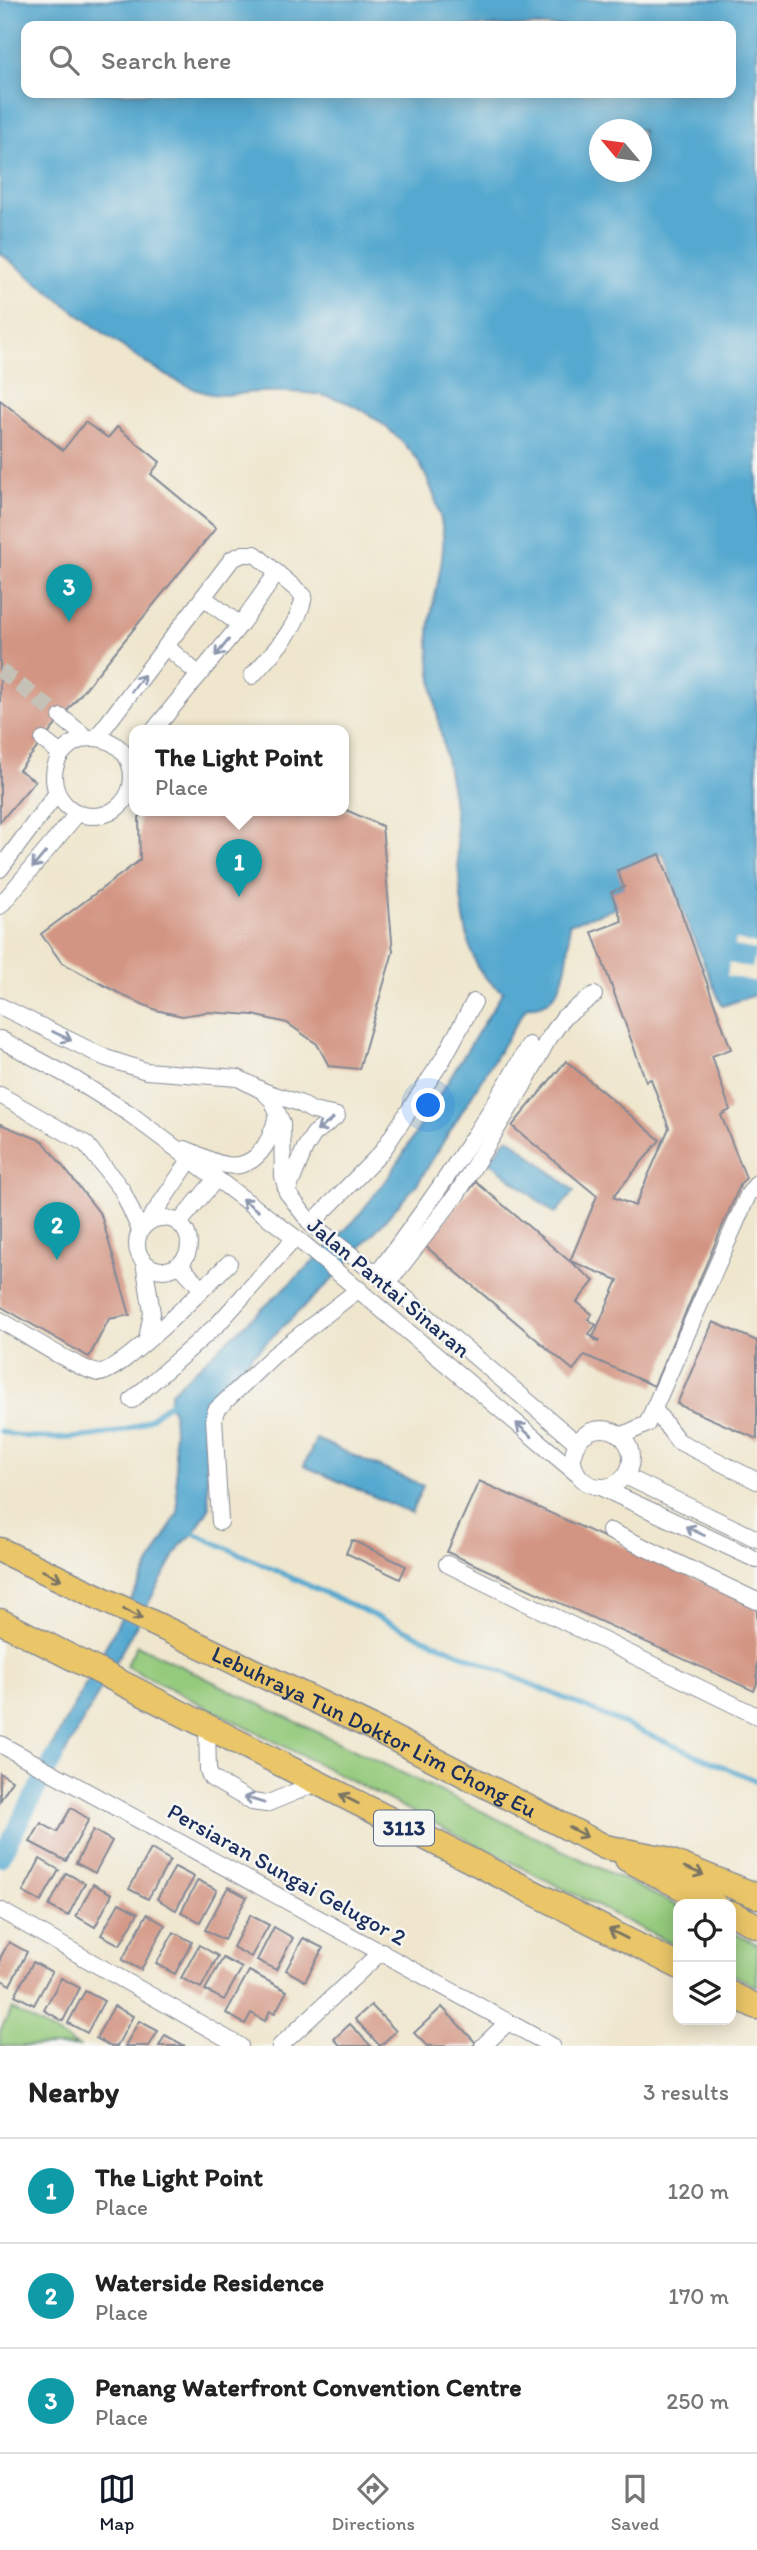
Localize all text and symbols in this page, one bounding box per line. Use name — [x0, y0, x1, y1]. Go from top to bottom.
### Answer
search box — [21, 21, 736, 98]
icon: search — [45, 41, 83, 79]
text: Search here — [101, 44, 231, 76]
north arrow — [589, 119, 652, 182]
pin: 3 — [46, 564, 92, 622]
one-way arrow — [214, 638, 230, 656]
one-way arrow — [131, 674, 146, 693]
popup — [129, 725, 349, 816]
text: The Light Point — [155, 741, 323, 773]
text: Place — [155, 773, 208, 801]
pin: 1 — [216, 839, 262, 897]
one-way arrow — [31, 850, 46, 868]
one-way arrow — [50, 1030, 72, 1043]
your location — [411, 1088, 445, 1122]
one-way arrow — [317, 1118, 335, 1133]
one-way arrow — [241, 1197, 260, 1212]
pin: 2 — [34, 1202, 80, 1260]
street label: Jalan Pantai Sinaran — [302, 1211, 476, 1363]
one-way arrow — [515, 1422, 533, 1438]
one-way arrow — [685, 1524, 706, 1537]
one-way arrow — [41, 1569, 62, 1582]
one-way arrow — [122, 1608, 143, 1622]
street label: Lebuhraya Tun Doktor Lim Chong Eu — [207, 1639, 542, 1824]
one-way arrow — [339, 1792, 360, 1806]
one-way arrow — [243, 1793, 265, 1806]
street label: Persiaran Sungai Gelugor 2 — [163, 1797, 411, 1951]
road number: 3113 — [374, 1811, 434, 1846]
one-way arrow — [567, 1825, 587, 1839]
one-way arrow — [683, 1866, 704, 1879]
map controls — [673, 1899, 736, 2025]
button: locate — [673, 1899, 736, 1962]
one-way arrow — [608, 1927, 629, 1941]
button: layers — [673, 1962, 736, 2025]
text: Nearby — [28, 2073, 119, 2110]
text: 3 results — [643, 2078, 729, 2106]
text: The Light Point — [95, 2161, 263, 2193]
text: 1 — [46, 2177, 56, 2205]
text: 120 m — [668, 2177, 729, 2205]
text: Place — [95, 2193, 148, 2221]
text: Waterside Residence — [95, 2266, 324, 2298]
text: 2 — [45, 2282, 57, 2310]
text: 170 m — [668, 2282, 729, 2310]
text: Place — [95, 2298, 148, 2326]
text: Penang Waterfront Convention Centre — [95, 2371, 522, 2403]
text: 3 — [45, 2387, 57, 2415]
text: 250 m — [666, 2387, 729, 2415]
text: Place — [95, 2403, 148, 2431]
tab: Map — [98, 2470, 136, 2535]
tab: Directions — [331, 2470, 415, 2535]
tab: Saved — [611, 2470, 659, 2535]

